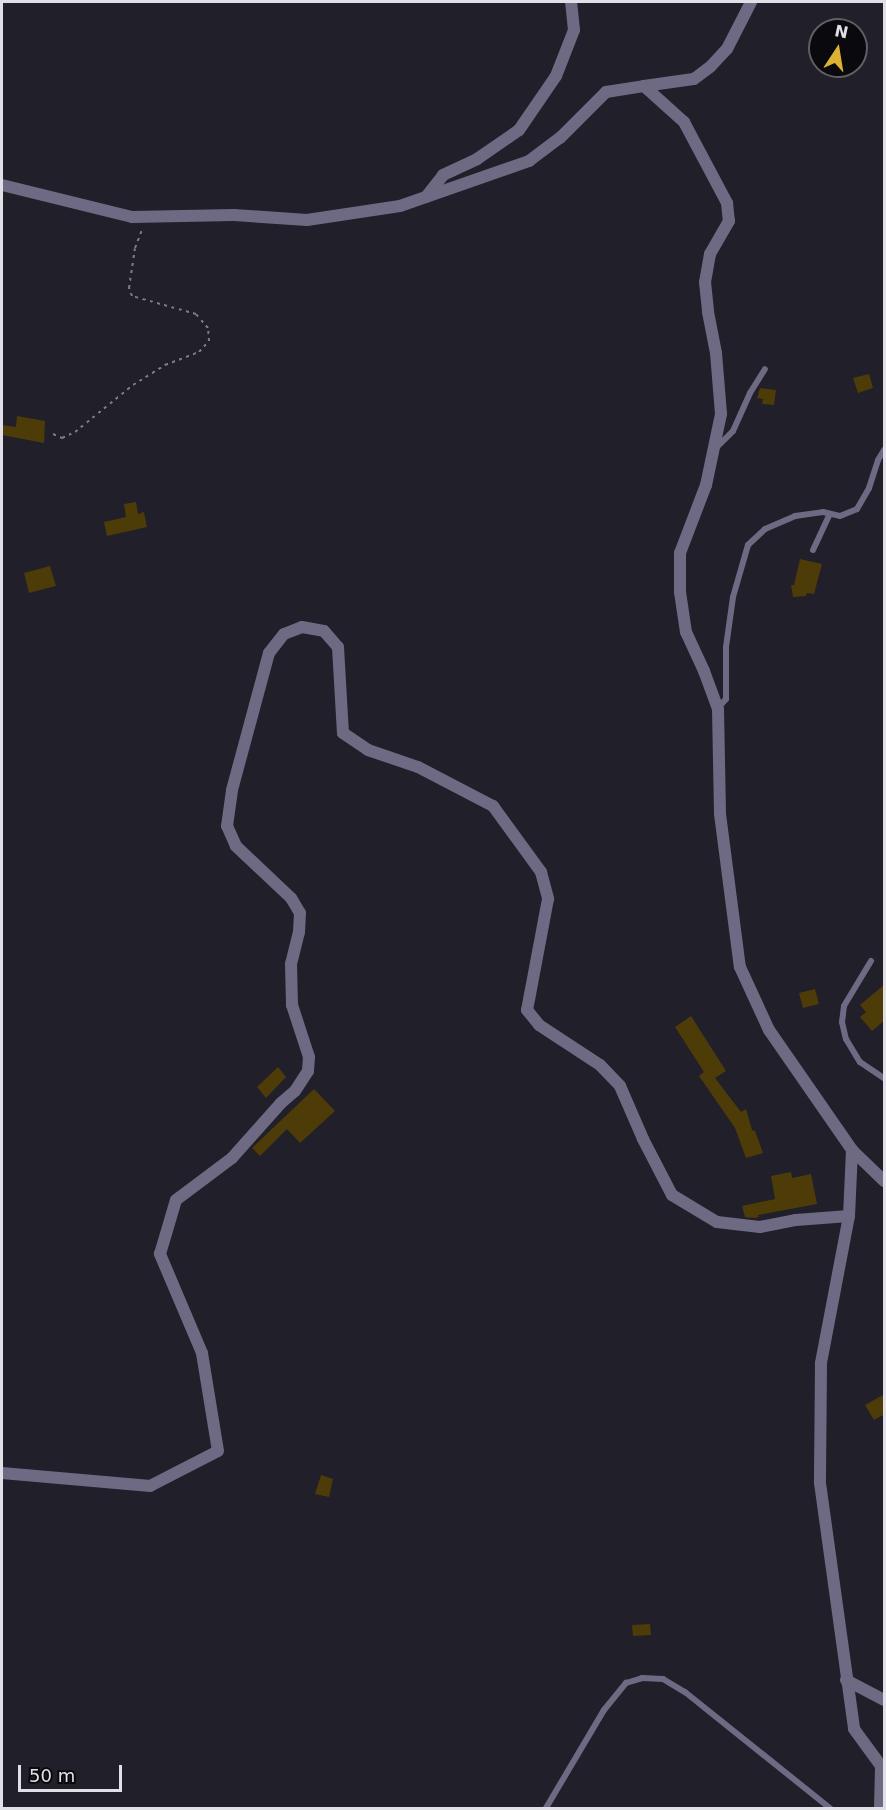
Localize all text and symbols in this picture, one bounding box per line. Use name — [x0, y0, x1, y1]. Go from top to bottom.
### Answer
north arrow — [808, 18, 868, 78]
text: N — [833, 21, 850, 43]
scale bar — [21, 1753, 124, 1791]
text: 50 m — [29, 1765, 75, 1786]

